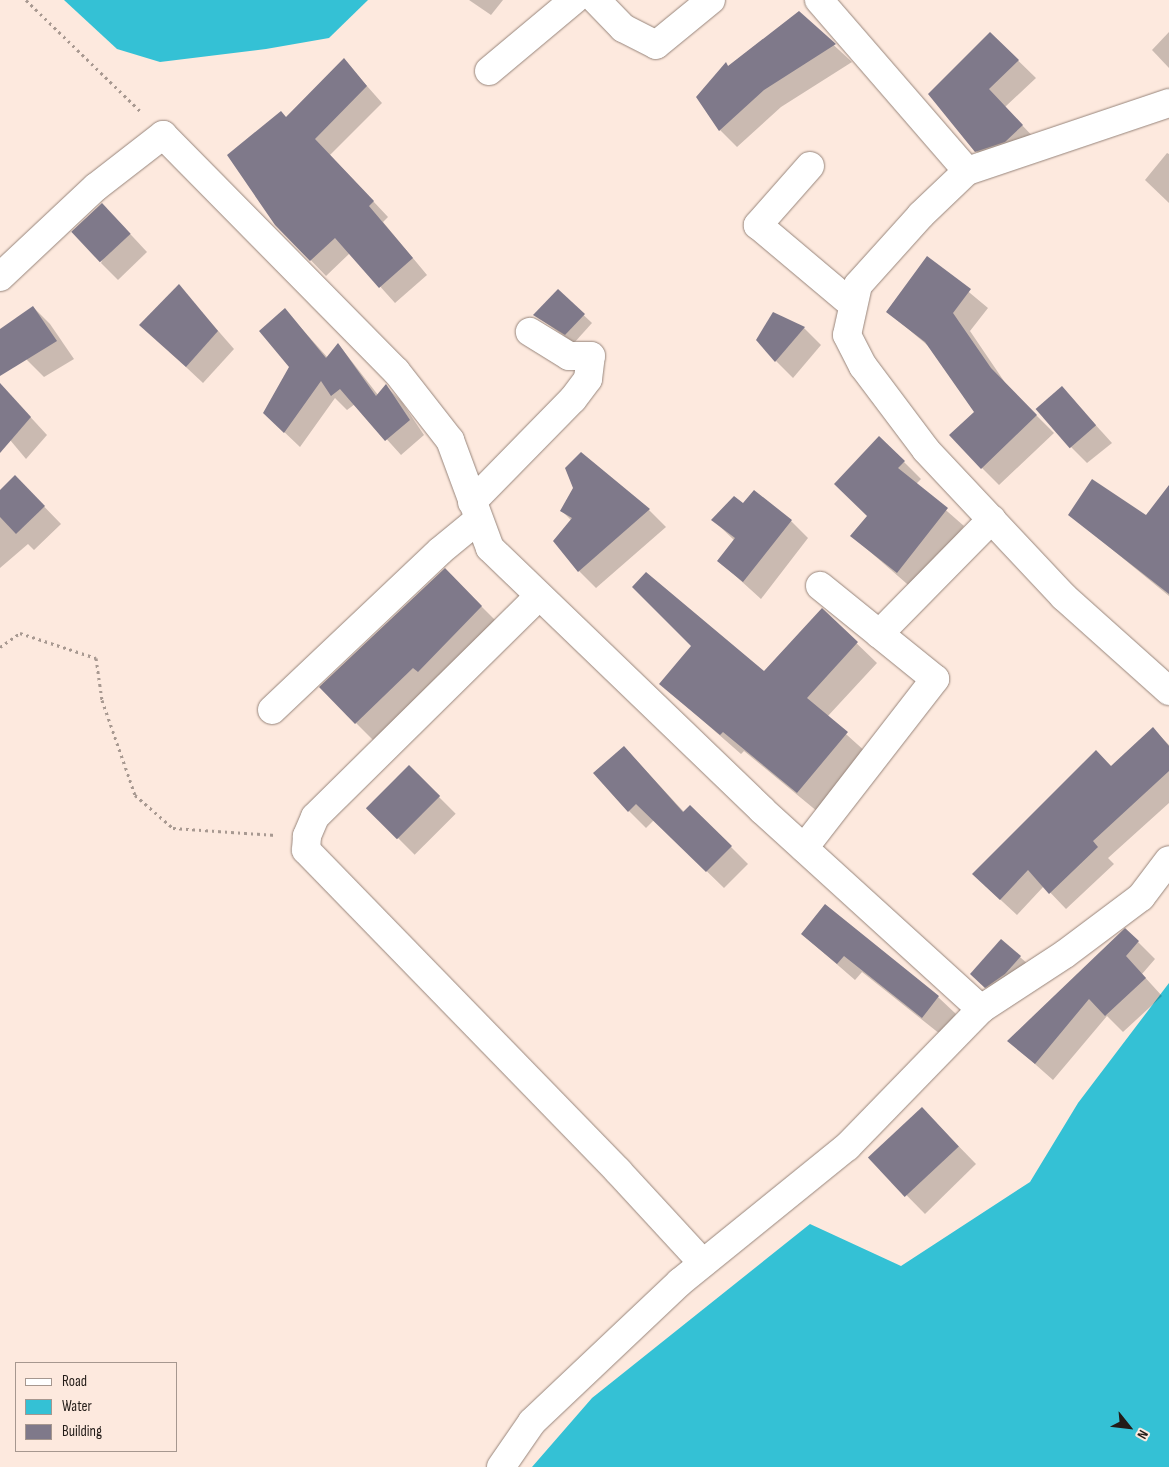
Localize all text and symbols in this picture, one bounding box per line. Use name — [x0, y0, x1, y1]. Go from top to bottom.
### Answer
legend — [15, 1362, 178, 1452]
text: Road — [62, 1372, 87, 1391]
text: Water — [62, 1397, 92, 1416]
north arrow — [1104, 1402, 1154, 1452]
text: Building — [62, 1422, 102, 1441]
text: N — [1133, 1427, 1152, 1442]

